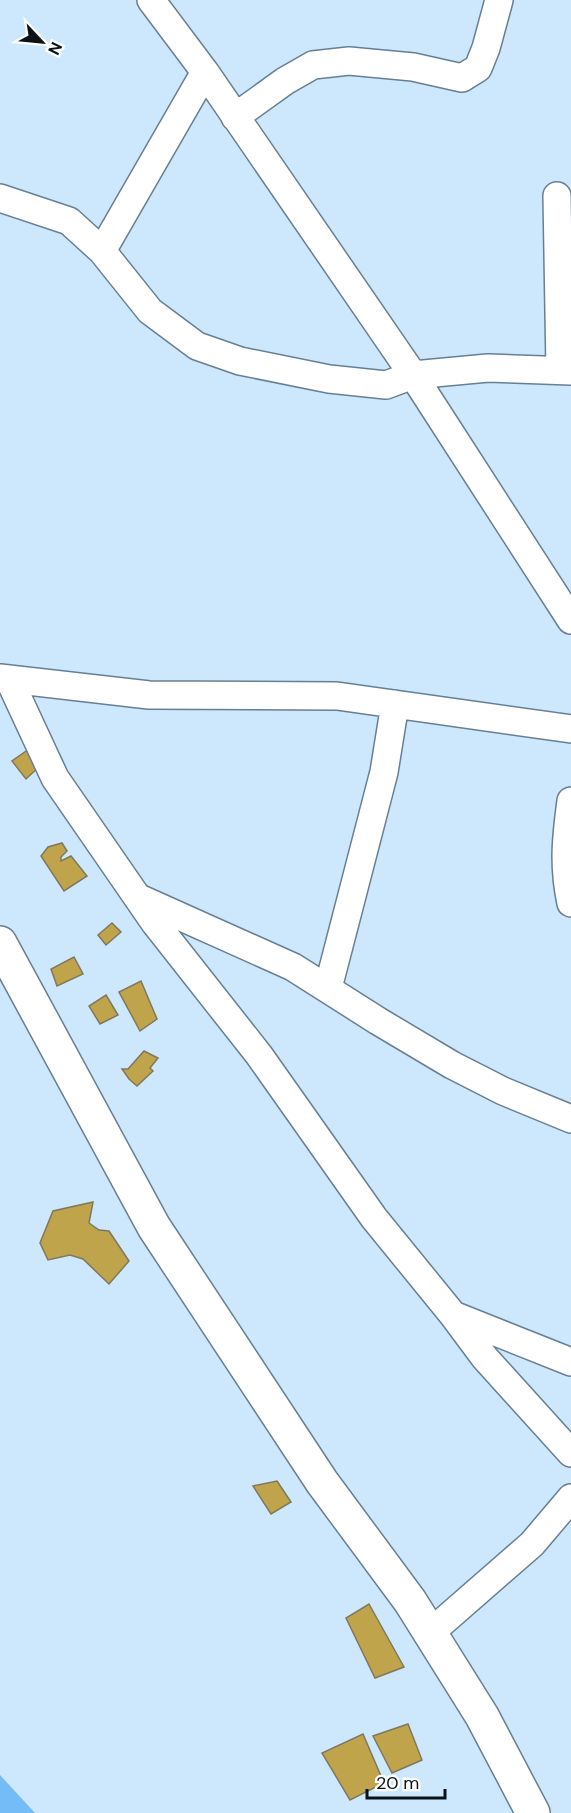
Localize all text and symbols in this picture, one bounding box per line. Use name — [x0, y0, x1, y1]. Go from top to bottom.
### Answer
north arrow — [12, 12, 72, 72]
text: N — [43, 39, 67, 58]
scale bar — [367, 1762, 445, 1800]
text: 20 m — [376, 1771, 419, 1795]

